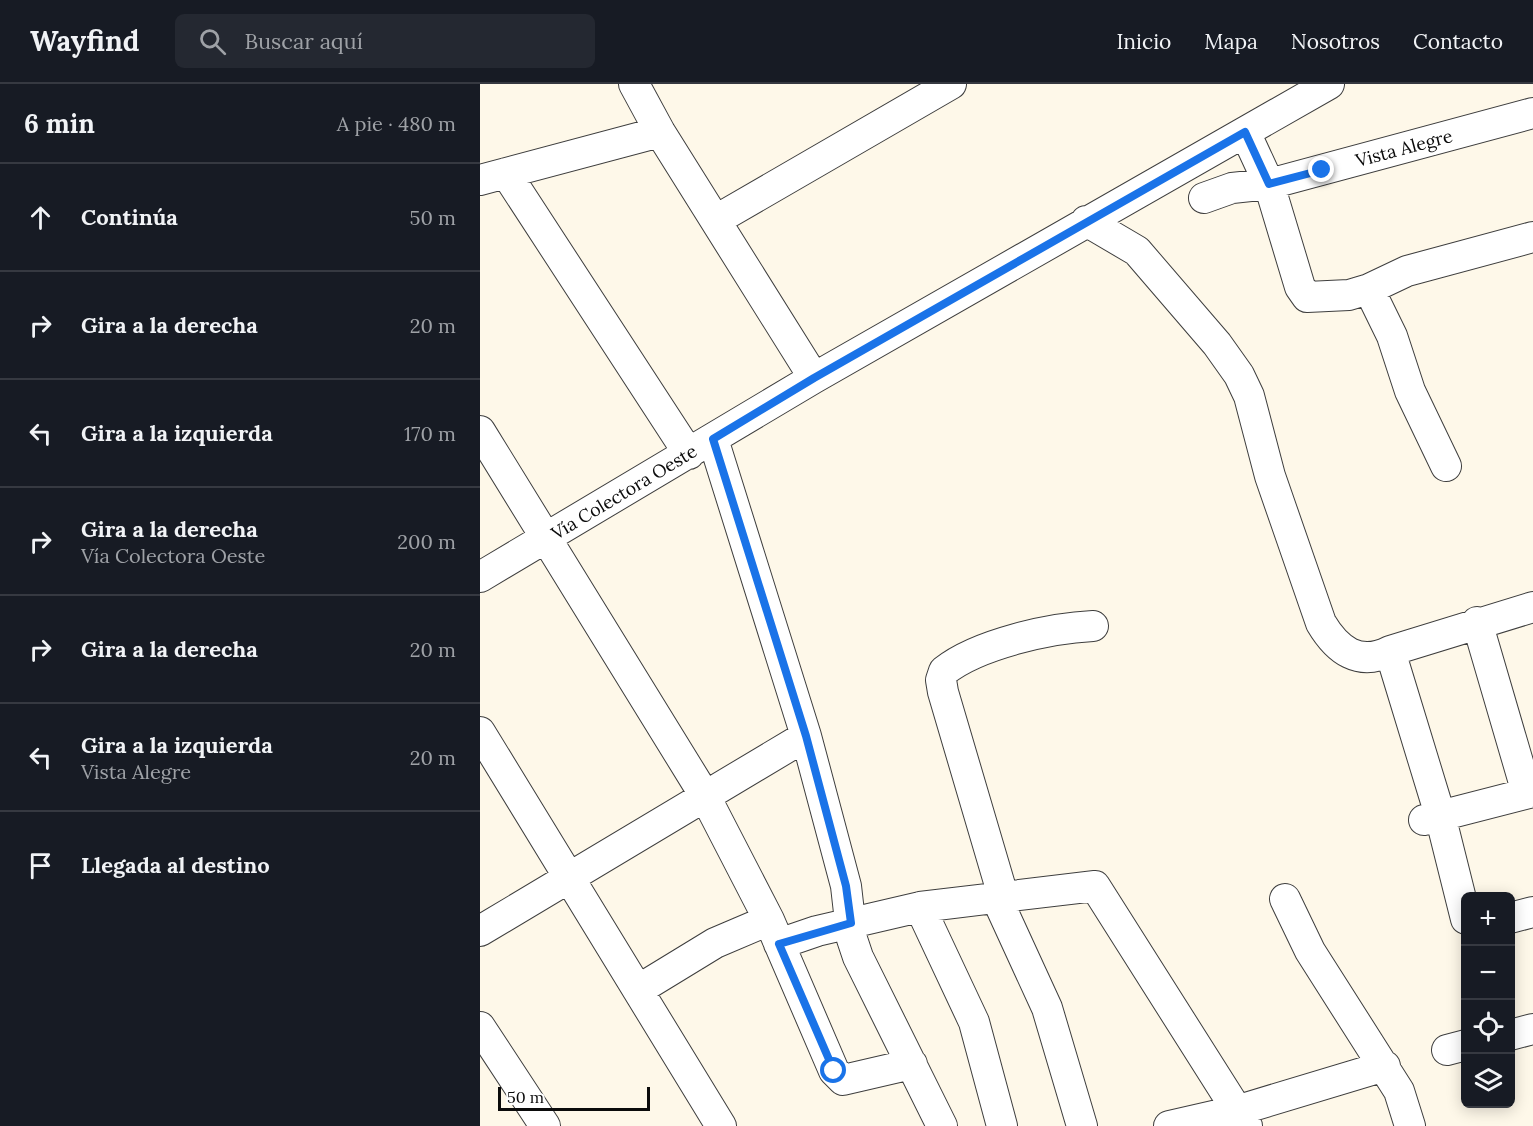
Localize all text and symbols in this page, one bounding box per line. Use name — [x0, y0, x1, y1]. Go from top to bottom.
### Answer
search box — [175, 14, 595, 68]
text: Wayfind — [30, 23, 139, 59]
icon: search — [196, 25, 229, 58]
text: Buscar aquí — [244, 27, 363, 55]
text: Inicio — [1116, 28, 1171, 55]
text: Mapa — [1204, 28, 1258, 55]
text: Nosotros — [1291, 28, 1380, 55]
text: Contacto — [1413, 28, 1503, 55]
text: 6 min — [24, 107, 95, 140]
text: A pie · 480 m — [337, 111, 456, 136]
street label: Vista Alegre — [1352, 124, 1455, 172]
route end — [1308, 156, 1334, 182]
icon: ahead — [24, 201, 57, 234]
text: Continúa — [81, 203, 178, 231]
text: 50 m — [410, 205, 456, 230]
icon: right — [24, 309, 57, 342]
text: Gira a la derecha — [81, 311, 258, 339]
text: 20 m — [410, 313, 456, 338]
icon: left — [24, 417, 57, 450]
text: Gira a la izquierda — [81, 419, 273, 447]
text: 170 m — [404, 421, 456, 446]
street label: Vía Colectora Oeste — [546, 439, 701, 545]
text: Gira a la derecha — [81, 515, 258, 543]
icon: right — [24, 525, 57, 558]
text: 200 m — [397, 529, 456, 554]
text: Vía Colectora Oeste — [81, 543, 265, 568]
icon: right — [24, 633, 57, 666]
text: Gira a la derecha — [81, 635, 258, 663]
text: 20 m — [410, 637, 456, 662]
text: Gira a la izquierda — [81, 731, 273, 759]
icon: left — [24, 741, 57, 774]
text: 20 m — [410, 745, 456, 770]
text: Vista Alegre — [81, 759, 191, 784]
icon: arrive — [24, 849, 57, 882]
text: Llegada al destino — [81, 851, 270, 879]
map controls — [1461, 892, 1515, 1108]
button: + — [1461, 892, 1515, 946]
button: − — [1461, 946, 1515, 1000]
button: locate — [1461, 1000, 1515, 1054]
button: layers — [1461, 1054, 1515, 1108]
route start — [820, 1057, 846, 1083]
scale bar — [498, 1084, 650, 1112]
text: 50 m — [507, 1087, 544, 1107]

